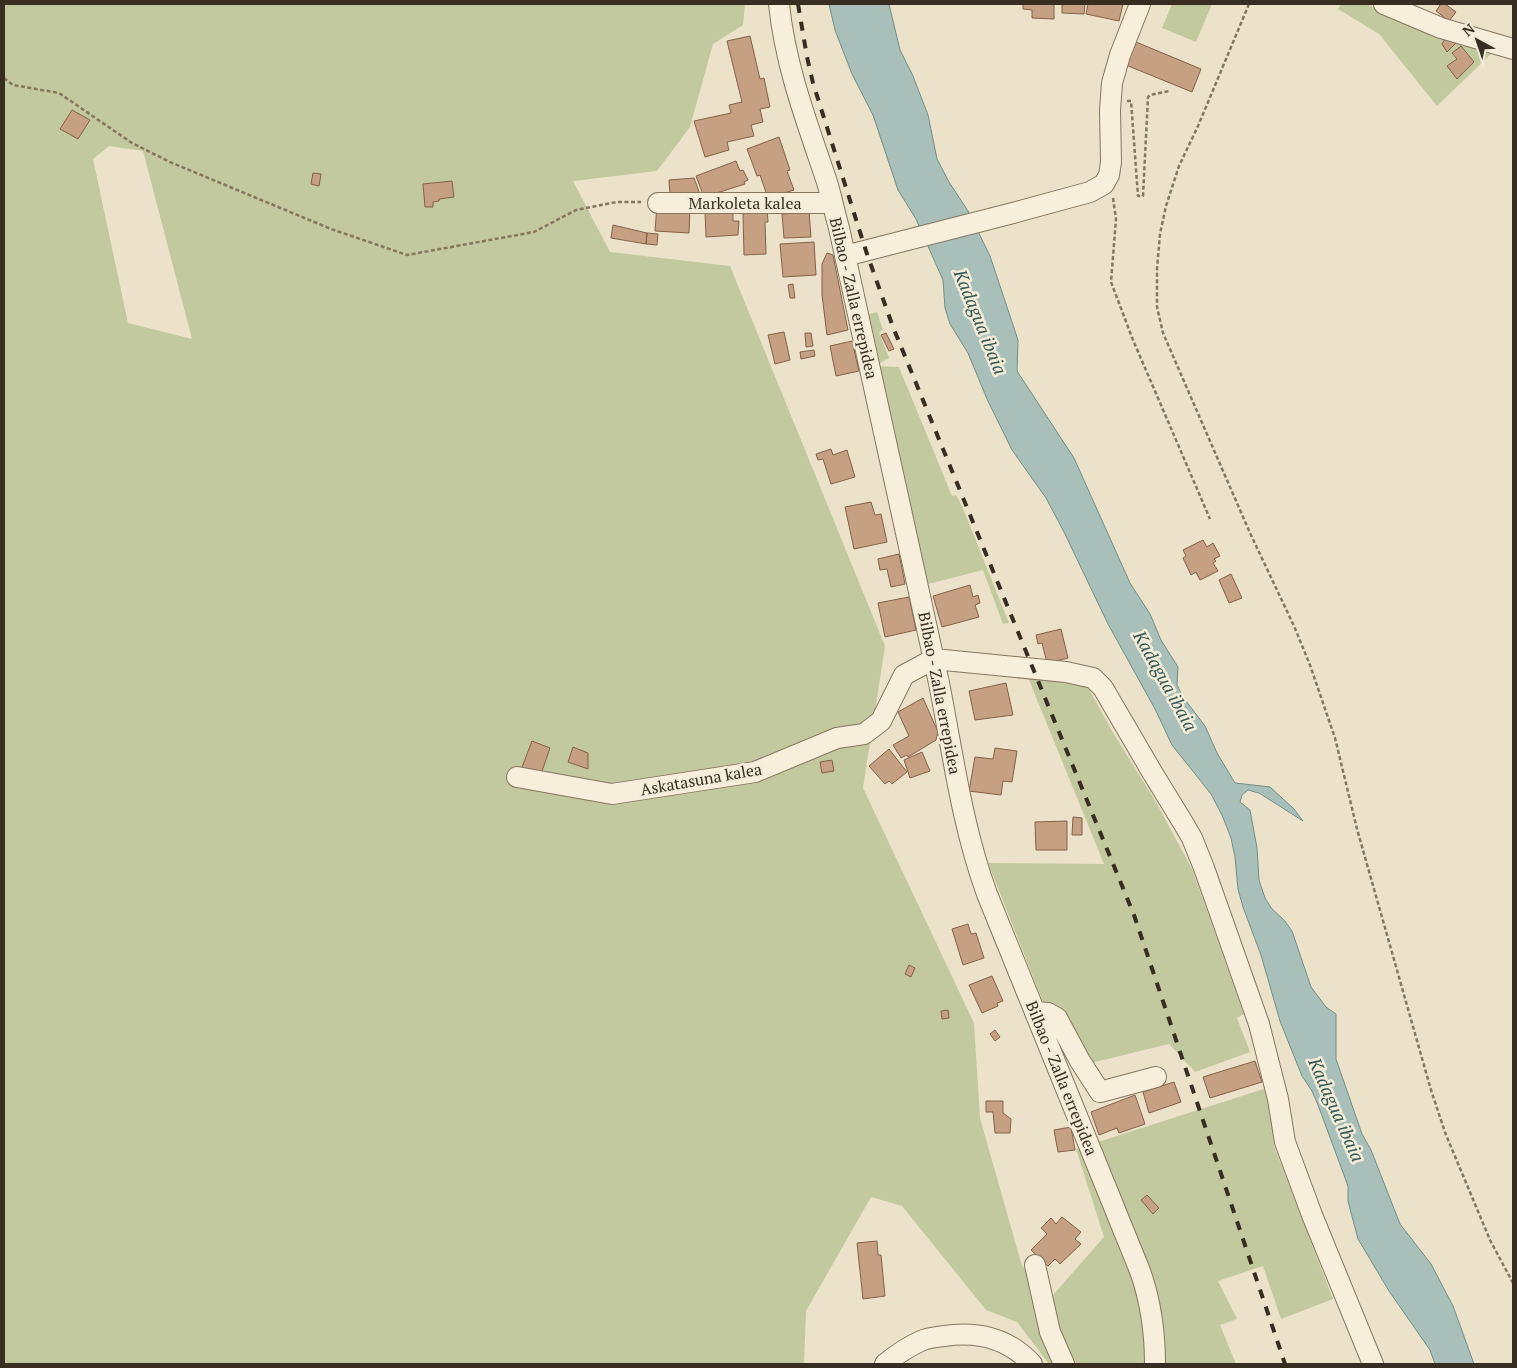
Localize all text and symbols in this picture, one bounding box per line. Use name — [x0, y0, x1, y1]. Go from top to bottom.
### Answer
north arrow — [1452, 15, 1502, 65]
text: N — [1458, 19, 1479, 40]
street label: Markoleta kalea — [688, 192, 802, 214]
street label: Bilbao - Zalla errepidea — [825, 215, 883, 381]
water label: Kadagua ibaia — [949, 265, 1013, 378]
street label: Bilbao - Zalla errepidea — [913, 610, 967, 776]
water label: Kadagua ibaia — [1128, 625, 1203, 735]
street label: Askatasuna kalea — [638, 757, 764, 801]
street label: Bilbao - Zalla errepidea — [1021, 997, 1103, 1159]
water label: Kadagua ibaia — [1303, 1053, 1371, 1165]

